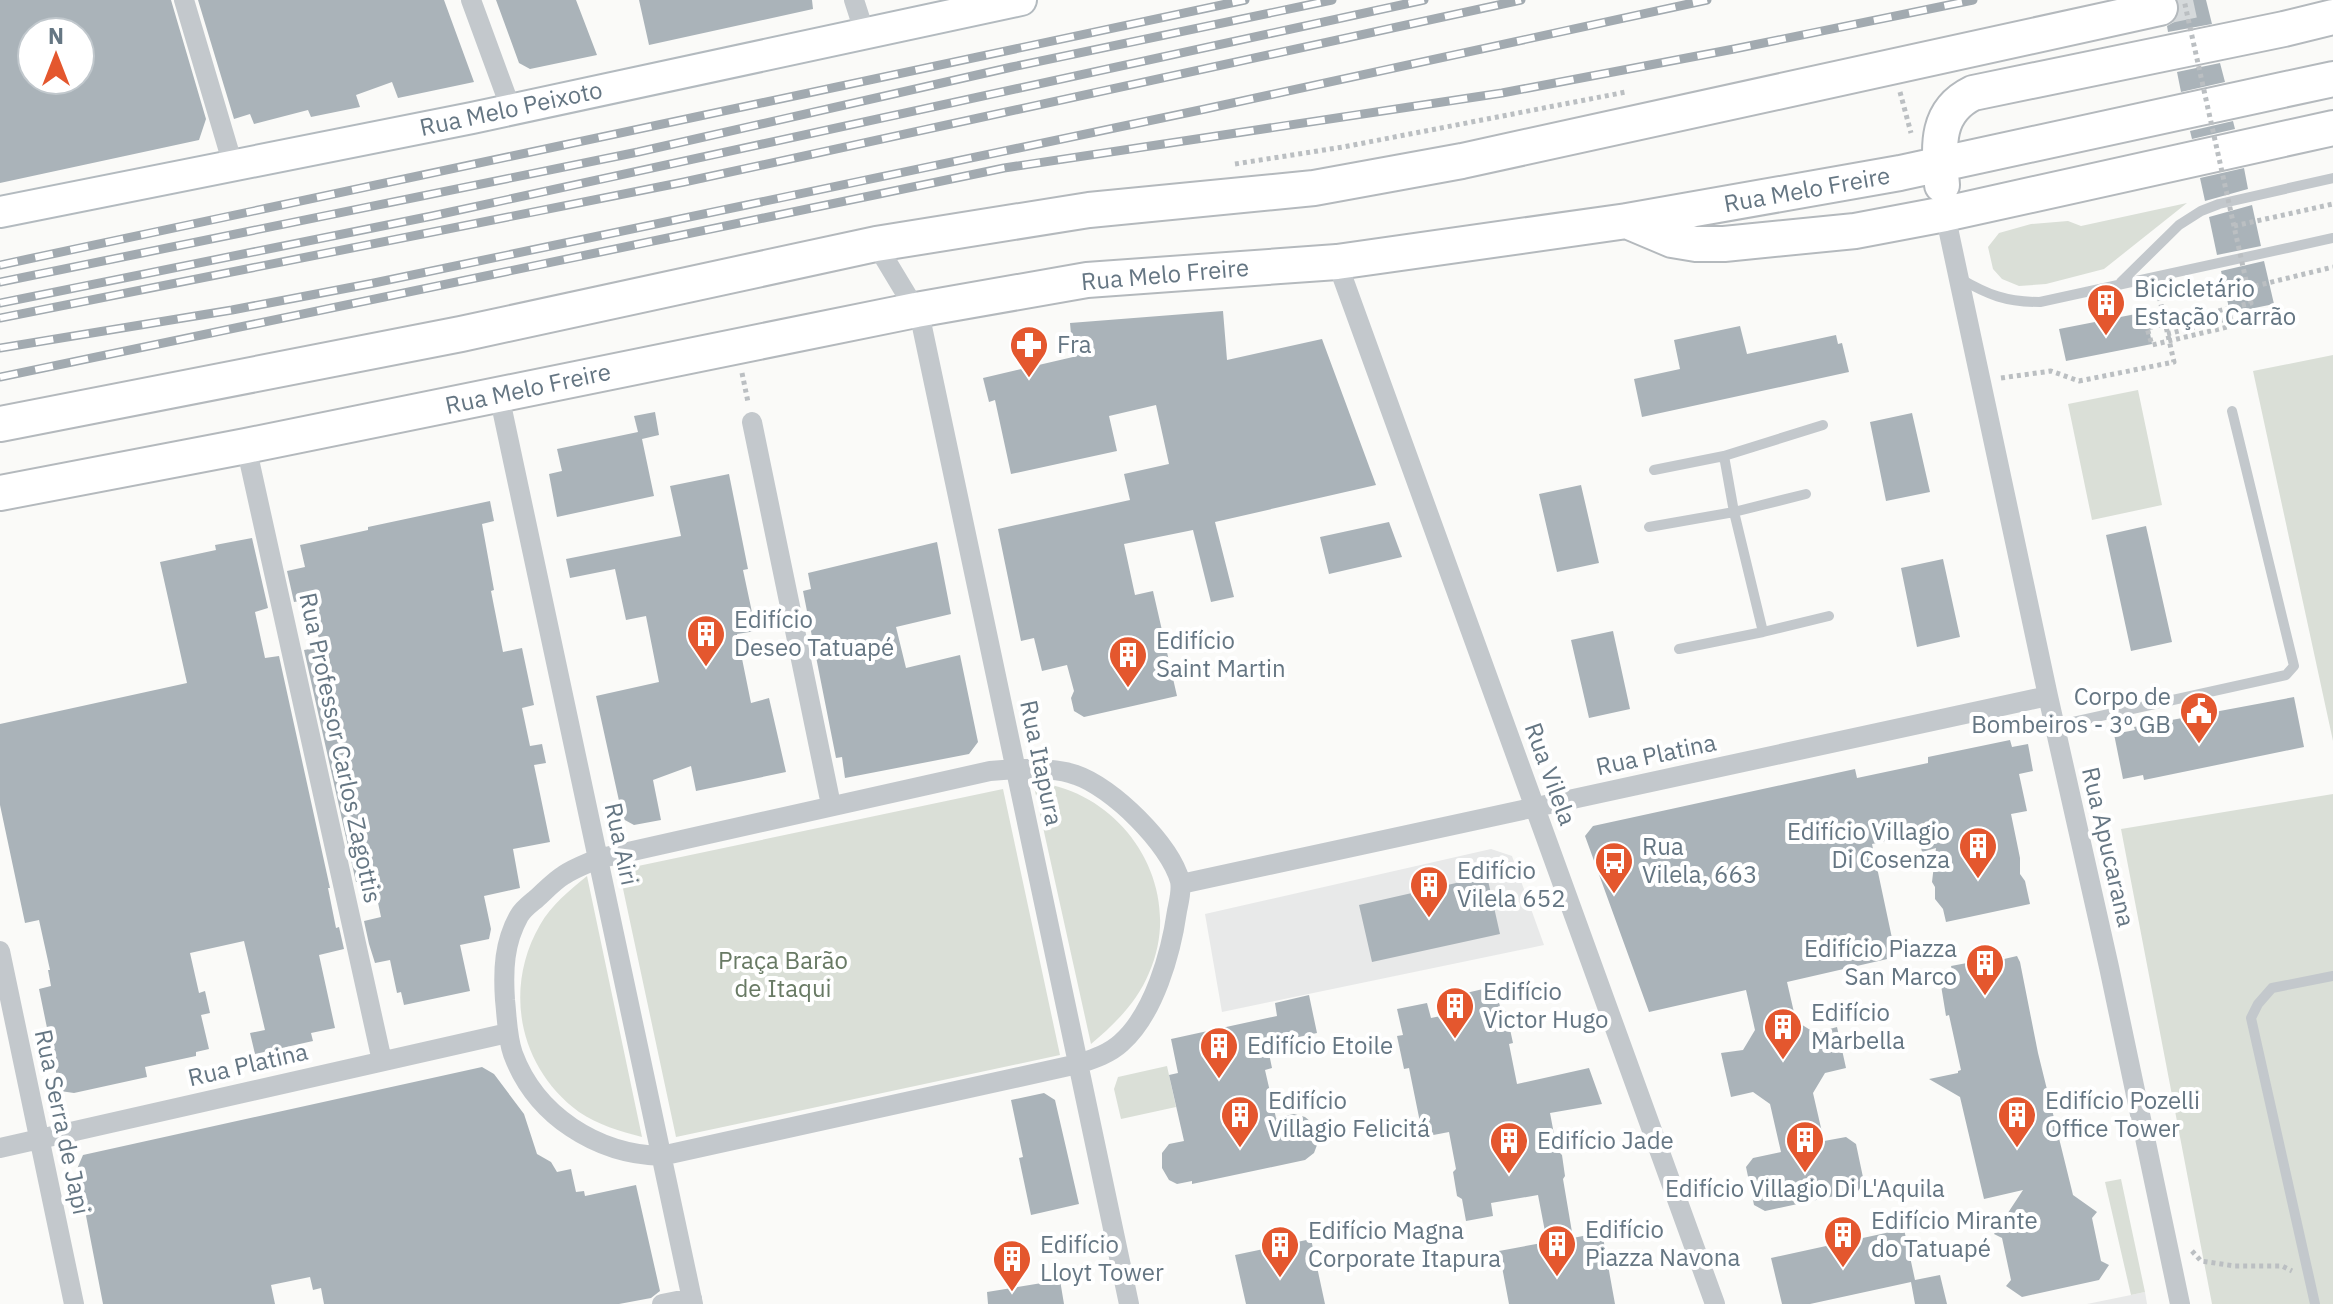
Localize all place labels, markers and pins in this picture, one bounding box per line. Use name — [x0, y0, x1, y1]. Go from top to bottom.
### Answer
place label: Bicicletário Estação Carrão — [2134, 272, 2296, 332]
building icon: Bicicletário Estação Carrão — [2085, 282, 2127, 337]
pharmacy icon: Fra — [1008, 324, 1050, 379]
place label: Fra — [1057, 328, 1092, 360]
place label: Edifício Deseo Tatuapé — [734, 603, 894, 663]
building icon: Edifício Deseo Tatuapé — [685, 613, 727, 668]
place label: Edifício Saint Martin — [1156, 624, 1286, 684]
building icon: Edifício Saint Martin — [1107, 634, 1149, 689]
place label: Corpo de Bombeiros - 3º GB — [1971, 680, 2171, 740]
public building icon: Corpo de Bombeiros - 3º GB — [2178, 690, 2220, 745]
place label: Edifício Villagio Di Cosenza — [1787, 815, 1950, 875]
building icon: Edifício Villagio Di Cosenza — [1957, 825, 1999, 880]
place label: Rua Vilela, 663 — [1642, 830, 1757, 890]
bus stop icon: Rua Vilela, 663 — [1593, 840, 1635, 895]
place label: Edifício Vilela 652 — [1457, 854, 1566, 914]
building icon: Edifício Vilela 652 — [1408, 864, 1450, 919]
place label: Edifício Piazza San Marco — [1804, 932, 1957, 992]
building icon: Edifício Piazza San Marco — [1964, 942, 2006, 997]
place label: Edifício Victor Hugo — [1483, 975, 1609, 1035]
building icon: Edifício Victor Hugo — [1434, 985, 1476, 1040]
place label: Edifício Marbella — [1811, 996, 1905, 1056]
building icon: Edifício Marbella — [1762, 1006, 1804, 1061]
building icon: Edifício Etoile — [1198, 1025, 1240, 1080]
place label: Edifício Etoile — [1247, 1029, 1393, 1061]
place label: Edifício Villagio Felicitá — [1268, 1084, 1430, 1144]
place label: Edifício Pozelli Office Tower — [2045, 1084, 2200, 1144]
building icon: Edifício Villagio Felicitá — [1219, 1094, 1261, 1149]
building icon: Edifício Pozelli Office Tower — [1996, 1094, 2038, 1149]
building icon: Edifício Villagio Di L'Aquila — [1784, 1119, 1826, 1174]
building icon: Edifício Jade — [1488, 1120, 1530, 1175]
place label: Edifício Jade — [1537, 1124, 1674, 1156]
place label: Edifício Villagio Di L'Aquila — [1665, 1172, 1945, 1204]
place label: Edifício Mirante do Tatuapé — [1871, 1204, 2038, 1264]
place label: Edifício Piazza Navona — [1585, 1213, 1740, 1273]
place label: Edifício Magna Corporate Itapura — [1308, 1214, 1501, 1274]
building icon: Edifício Mirante do Tatuapé — [1822, 1214, 1864, 1269]
building icon: Edifício Piazza Navona — [1536, 1223, 1578, 1278]
building icon: Edifício Magna Corporate Itapura — [1259, 1224, 1301, 1279]
place label: Edifício Lloyt Tower — [1040, 1228, 1164, 1288]
building icon: Edifício Lloyt Tower — [991, 1238, 1033, 1293]

